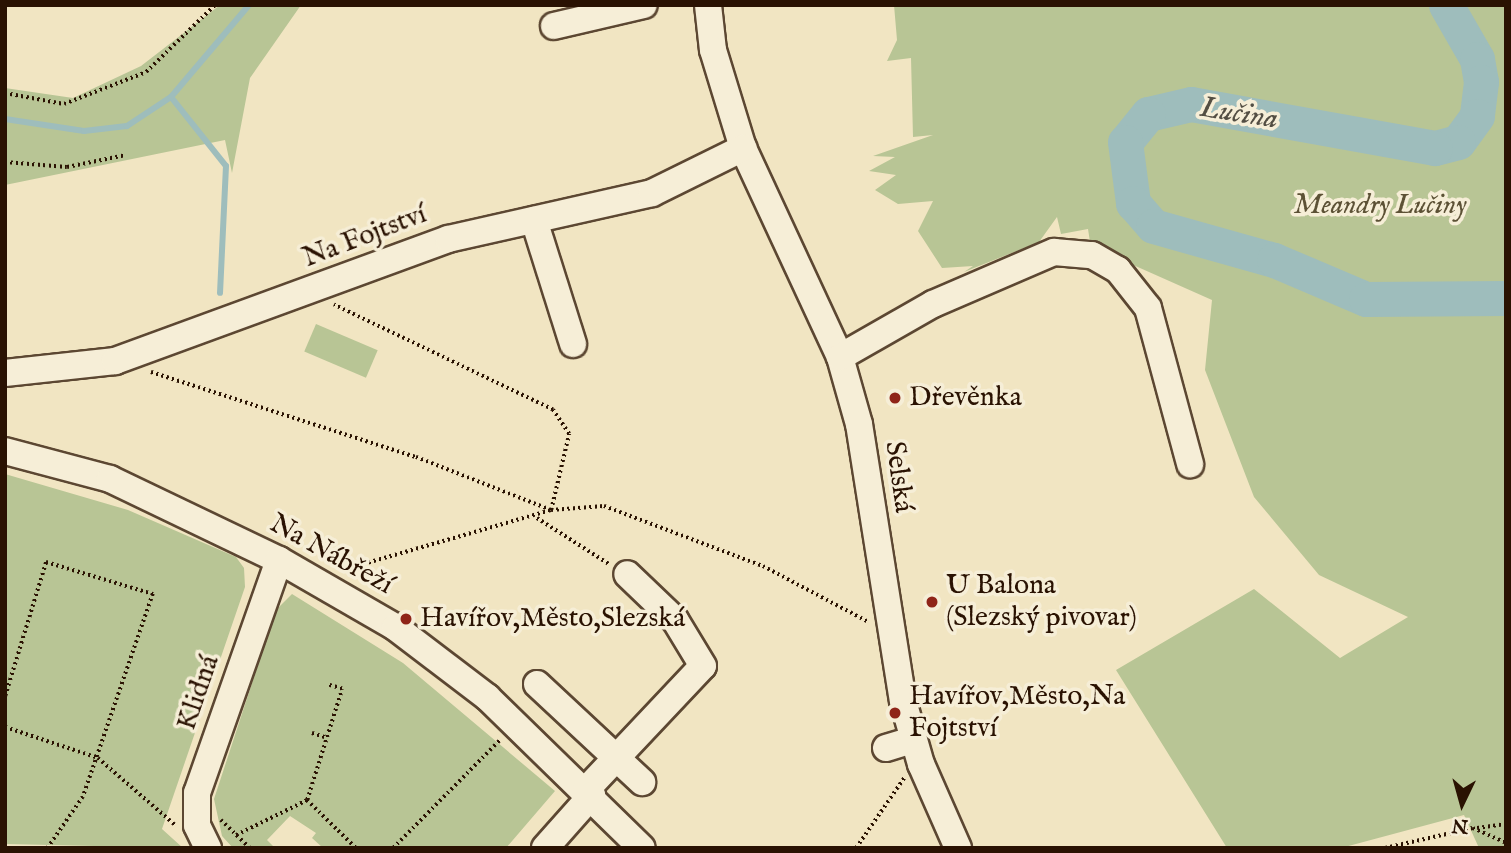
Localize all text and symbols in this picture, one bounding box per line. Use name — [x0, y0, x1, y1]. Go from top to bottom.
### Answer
water label: Lučina — [1198, 90, 1280, 138]
park label: Meandry Lučiny — [1294, 189, 1466, 223]
street label: Na Fojtství — [298, 198, 432, 276]
place label: Dřevěnka — [909, 381, 1022, 415]
marker: Dřevěnka — [887, 390, 903, 406]
street label: Selská — [876, 439, 920, 515]
street label: Na Nábřeží — [264, 507, 398, 603]
place label: U Balona (Slezský pivovar) — [946, 569, 1137, 635]
marker: U Balona (Slezský pivovar) — [924, 594, 940, 610]
place label: Havířov,Město,Slezská — [420, 602, 685, 636]
marker: Havířov,Město,Slezská — [398, 611, 414, 627]
street label: Klidná — [171, 651, 227, 735]
place label: Havířov,Město,Na Fojtství — [909, 680, 1125, 746]
marker: Havířov,Město,Na Fojtství — [887, 705, 903, 721]
north arrow — [1427, 769, 1497, 839]
text: N — [1451, 812, 1469, 838]

